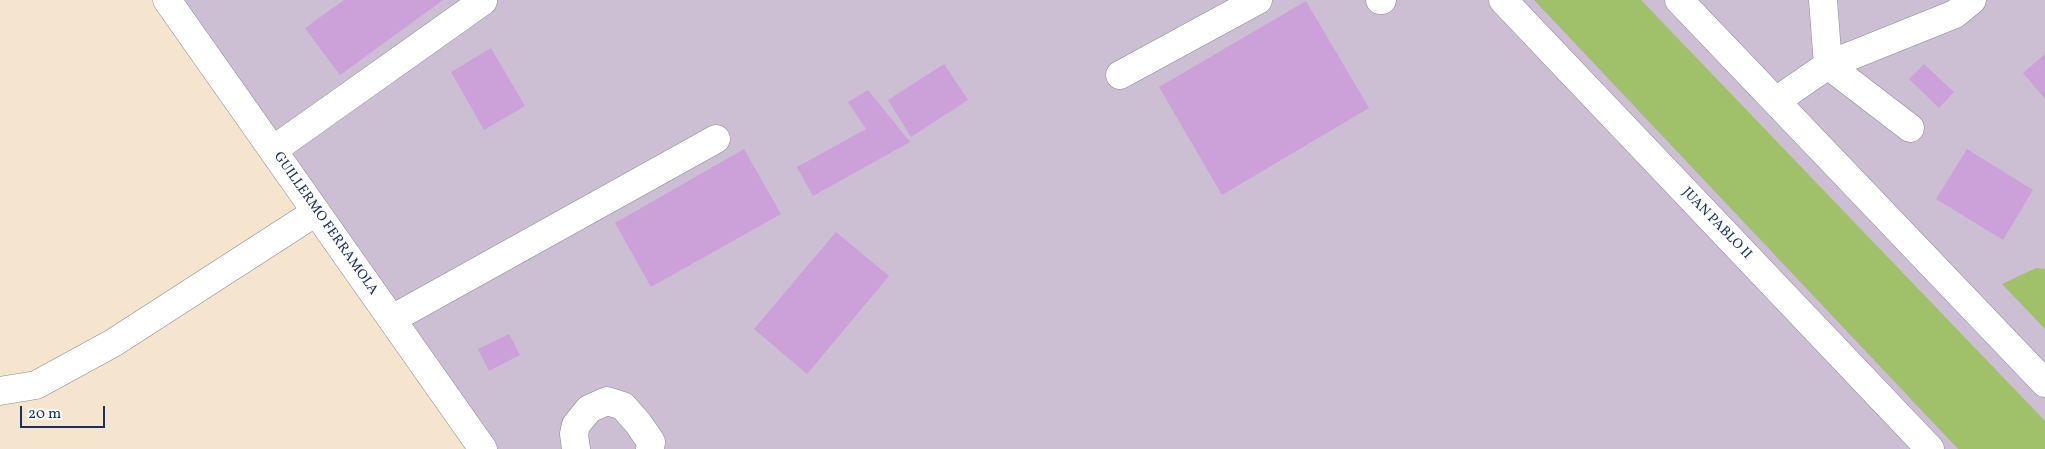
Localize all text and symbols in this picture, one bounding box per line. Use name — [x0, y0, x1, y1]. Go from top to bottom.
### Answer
street label: GUILLERMO FERRAMOLA — [269, 149, 381, 299]
street label: JUAN PABLO II — [1678, 185, 1754, 263]
scale bar — [22, 396, 108, 428]
text: 20 m — [28, 404, 61, 425]

